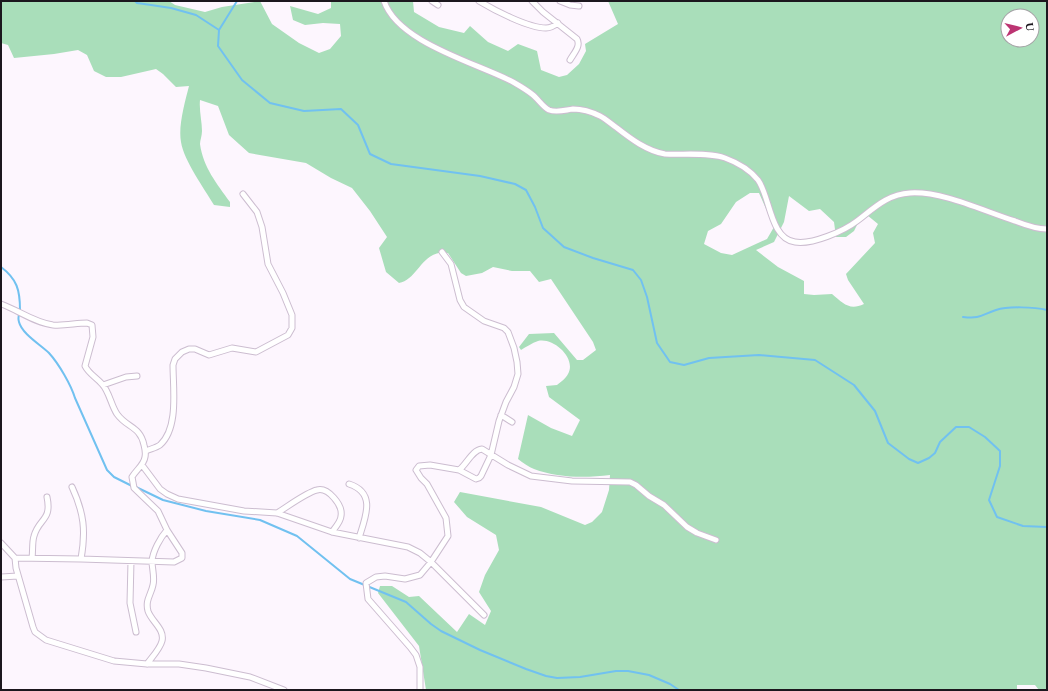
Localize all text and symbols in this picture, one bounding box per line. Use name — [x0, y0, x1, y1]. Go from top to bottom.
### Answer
north arrow — [1000, 8, 1040, 48]
text: U — [1020, 21, 1038, 32]

